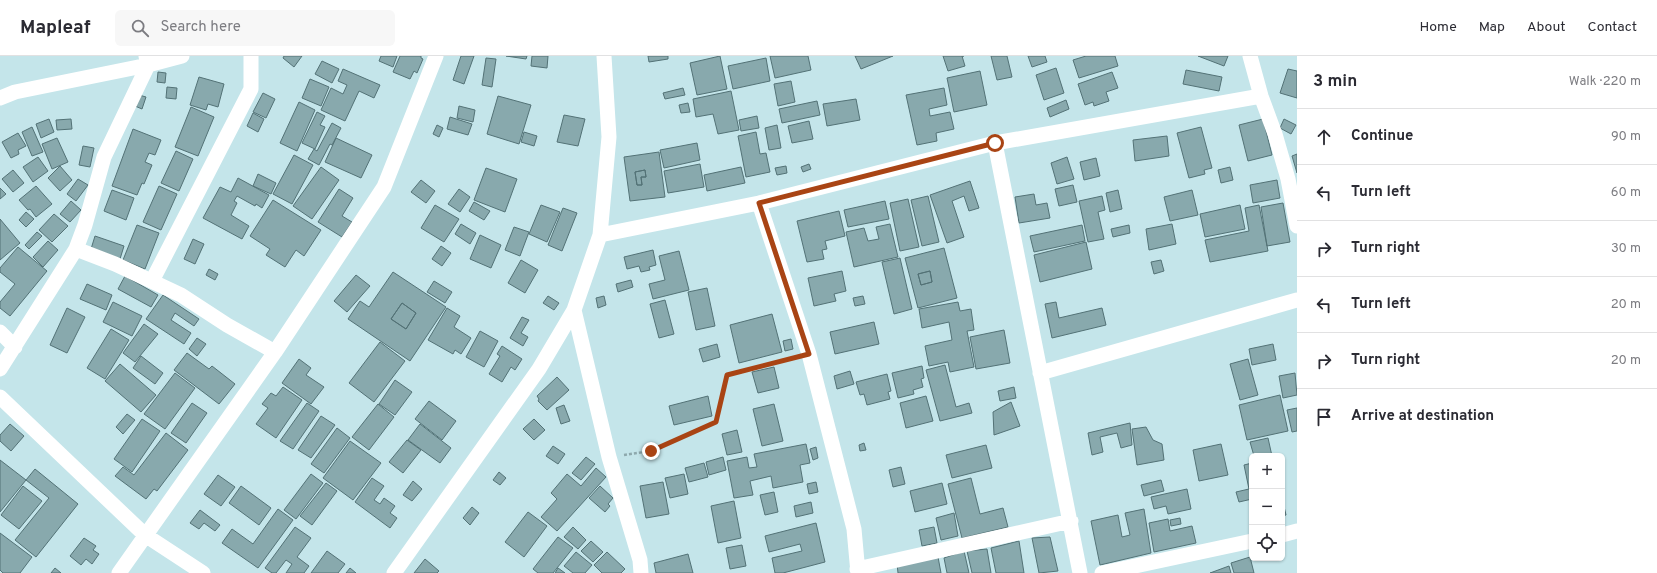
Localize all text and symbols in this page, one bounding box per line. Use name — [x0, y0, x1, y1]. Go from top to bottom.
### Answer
search box — [115, 10, 395, 46]
text: Mapleaf — [20, 16, 91, 40]
icon: search — [129, 17, 151, 39]
text: Search here — [161, 18, 241, 37]
text: Home — [1420, 19, 1457, 36]
text: Map — [1479, 19, 1505, 36]
text: About — [1527, 19, 1566, 36]
text: Contact — [1588, 19, 1637, 36]
text: 3 min — [1313, 71, 1357, 93]
text: Walk · 220 m — [1569, 74, 1641, 90]
icon: ahead — [1313, 126, 1335, 148]
text: Continue — [1351, 127, 1413, 146]
text: 90 m — [1611, 129, 1641, 145]
route start — [986, 134, 1004, 152]
icon: left — [1313, 182, 1335, 204]
text: Turn left — [1351, 183, 1411, 202]
text: 60 m — [1611, 185, 1641, 201]
icon: right — [1313, 238, 1335, 260]
text: Turn right — [1351, 239, 1420, 258]
text: 30 m — [1611, 241, 1641, 257]
icon: left — [1313, 294, 1335, 316]
text: Turn left — [1351, 295, 1411, 314]
text: 20 m — [1611, 297, 1641, 313]
icon: right — [1313, 350, 1335, 372]
text: Turn right — [1351, 351, 1420, 370]
text: 20 m — [1611, 353, 1641, 369]
icon: arrive — [1313, 406, 1335, 428]
text: Arrive at destination — [1351, 407, 1494, 426]
route end — [642, 442, 660, 460]
map controls — [1249, 453, 1285, 561]
button: + — [1249, 453, 1285, 489]
button: − — [1249, 489, 1285, 525]
button: locate — [1249, 525, 1285, 561]

